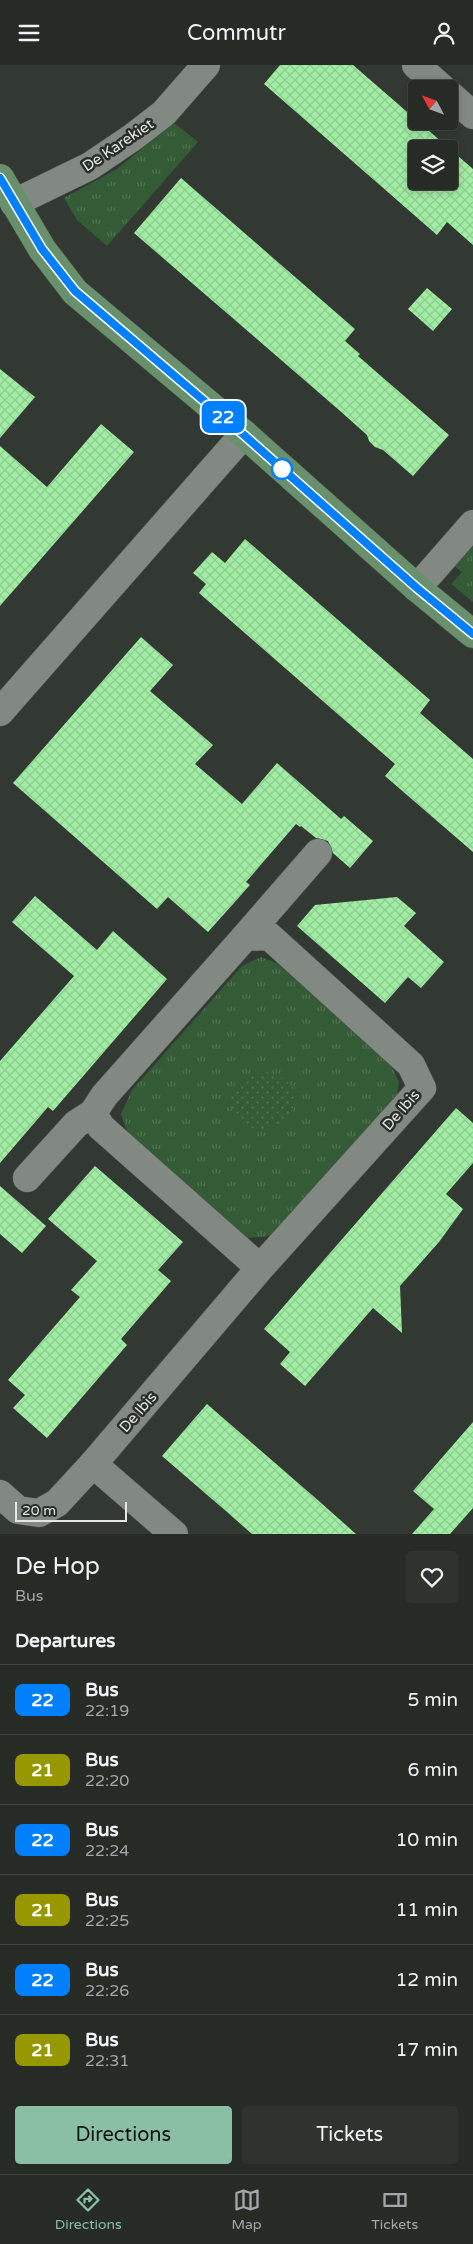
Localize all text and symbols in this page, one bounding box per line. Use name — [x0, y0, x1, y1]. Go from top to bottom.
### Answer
icon: menu — [15, 19, 43, 47]
icon: person — [430, 19, 458, 47]
text: Commutr — [187, 20, 286, 46]
north arrow — [408, 80, 458, 130]
map controls — [408, 80, 458, 190]
street label: De Karekiet — [79, 114, 157, 175]
button: layers — [408, 140, 458, 190]
line badge: 22 — [200, 401, 246, 433]
text: 22 — [212, 406, 234, 428]
unlabelled marker — [271, 458, 293, 480]
street label: De Ibis — [378, 1086, 424, 1134]
street label: De Ibis — [115, 1388, 161, 1436]
scale bar — [15, 1499, 128, 1522]
text: 20 m — [22, 1502, 56, 1519]
button: heart — [406, 1551, 458, 1603]
text: De Hop — [15, 1552, 100, 1581]
text: Bus — [15, 1586, 43, 1606]
text: Departures — [15, 1630, 115, 1652]
text: Bus — [85, 1679, 119, 1701]
text: 22 — [31, 1689, 54, 1711]
text: 5 min — [407, 1689, 458, 1711]
text: 22:19 — [85, 1701, 129, 1721]
text: Bus — [85, 1749, 119, 1771]
text: 21 — [31, 1759, 54, 1781]
text: 6 min — [407, 1759, 458, 1781]
text: 22:20 — [85, 1771, 129, 1791]
text: Bus — [85, 1819, 119, 1841]
text: 22 — [31, 1829, 54, 1851]
text: 10 min — [395, 1829, 458, 1851]
text: 22:24 — [85, 1841, 129, 1861]
text: Bus — [85, 1889, 119, 1911]
text: 21 — [31, 1899, 54, 1921]
text: 11 min — [395, 1899, 458, 1921]
text: 22:25 — [85, 1911, 129, 1931]
text: Bus — [85, 1959, 119, 1981]
text: 22 — [31, 1969, 54, 1991]
text: 12 min — [395, 1969, 458, 1991]
text: 22:26 — [85, 1981, 129, 2001]
text: Bus — [85, 2029, 119, 2051]
text: 21 — [31, 2039, 54, 2061]
text: 17 min — [395, 2039, 458, 2061]
text: 22:31 — [85, 2051, 129, 2071]
button: Directions — [15, 2106, 232, 2164]
button: Tickets — [242, 2106, 458, 2164]
tab: Directions — [55, 2186, 122, 2233]
tab: Map — [231, 2186, 262, 2233]
tab: Tickets — [371, 2186, 418, 2233]

